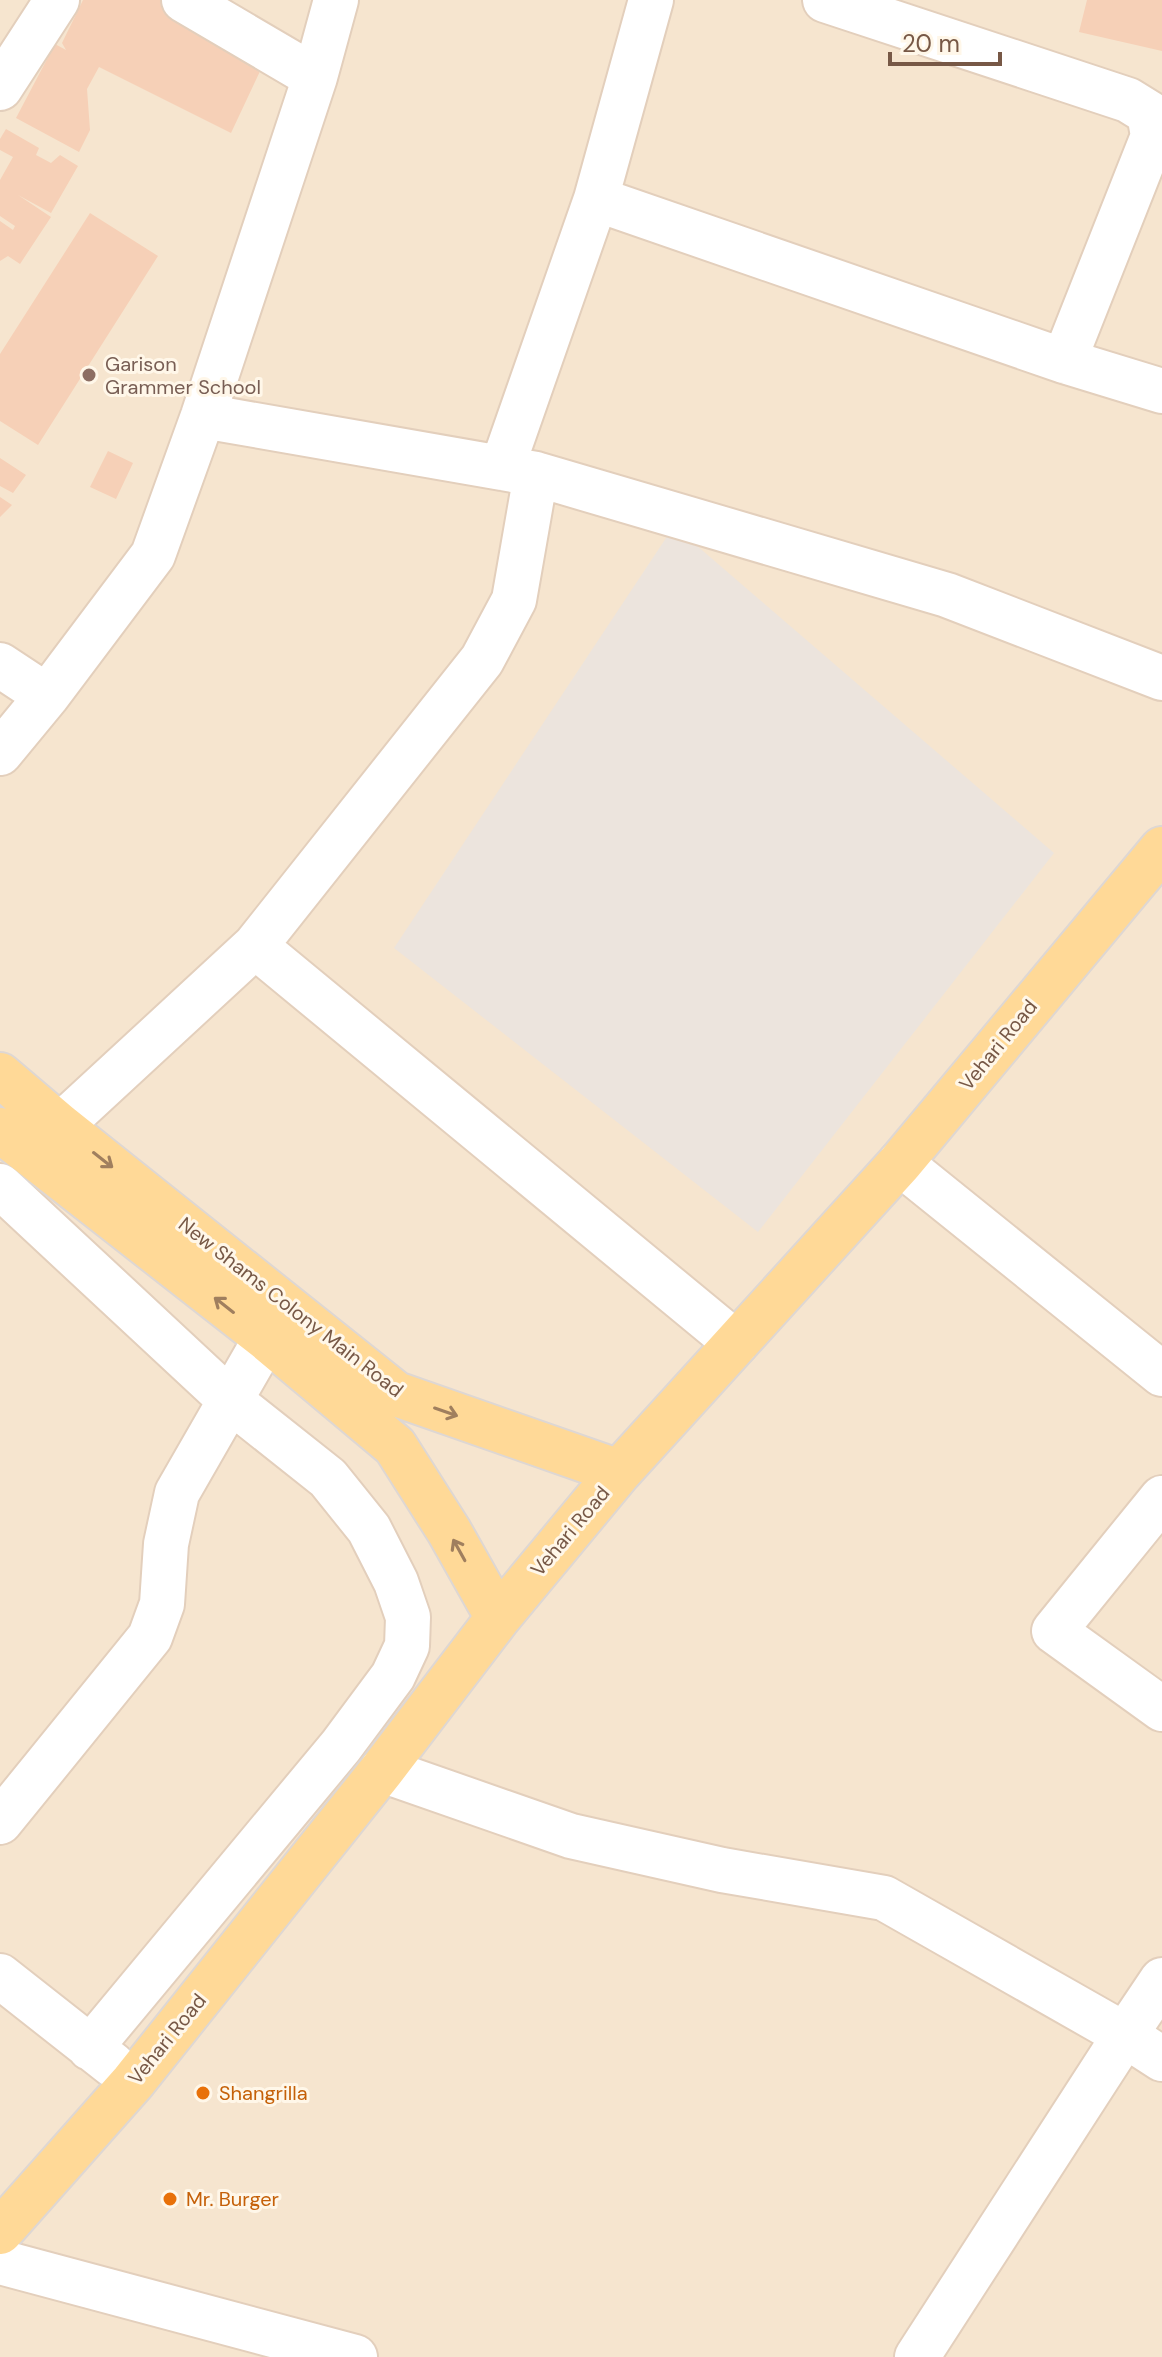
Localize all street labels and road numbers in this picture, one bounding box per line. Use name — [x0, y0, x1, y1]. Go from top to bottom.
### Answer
street label: Vehari Road — [953, 994, 1043, 1096]
street label: New Shams Colony Main Road — [173, 1211, 409, 1403]
street label: Vehari Road — [525, 1481, 615, 1581]
street label: Vehari Road — [122, 1988, 212, 2090]

